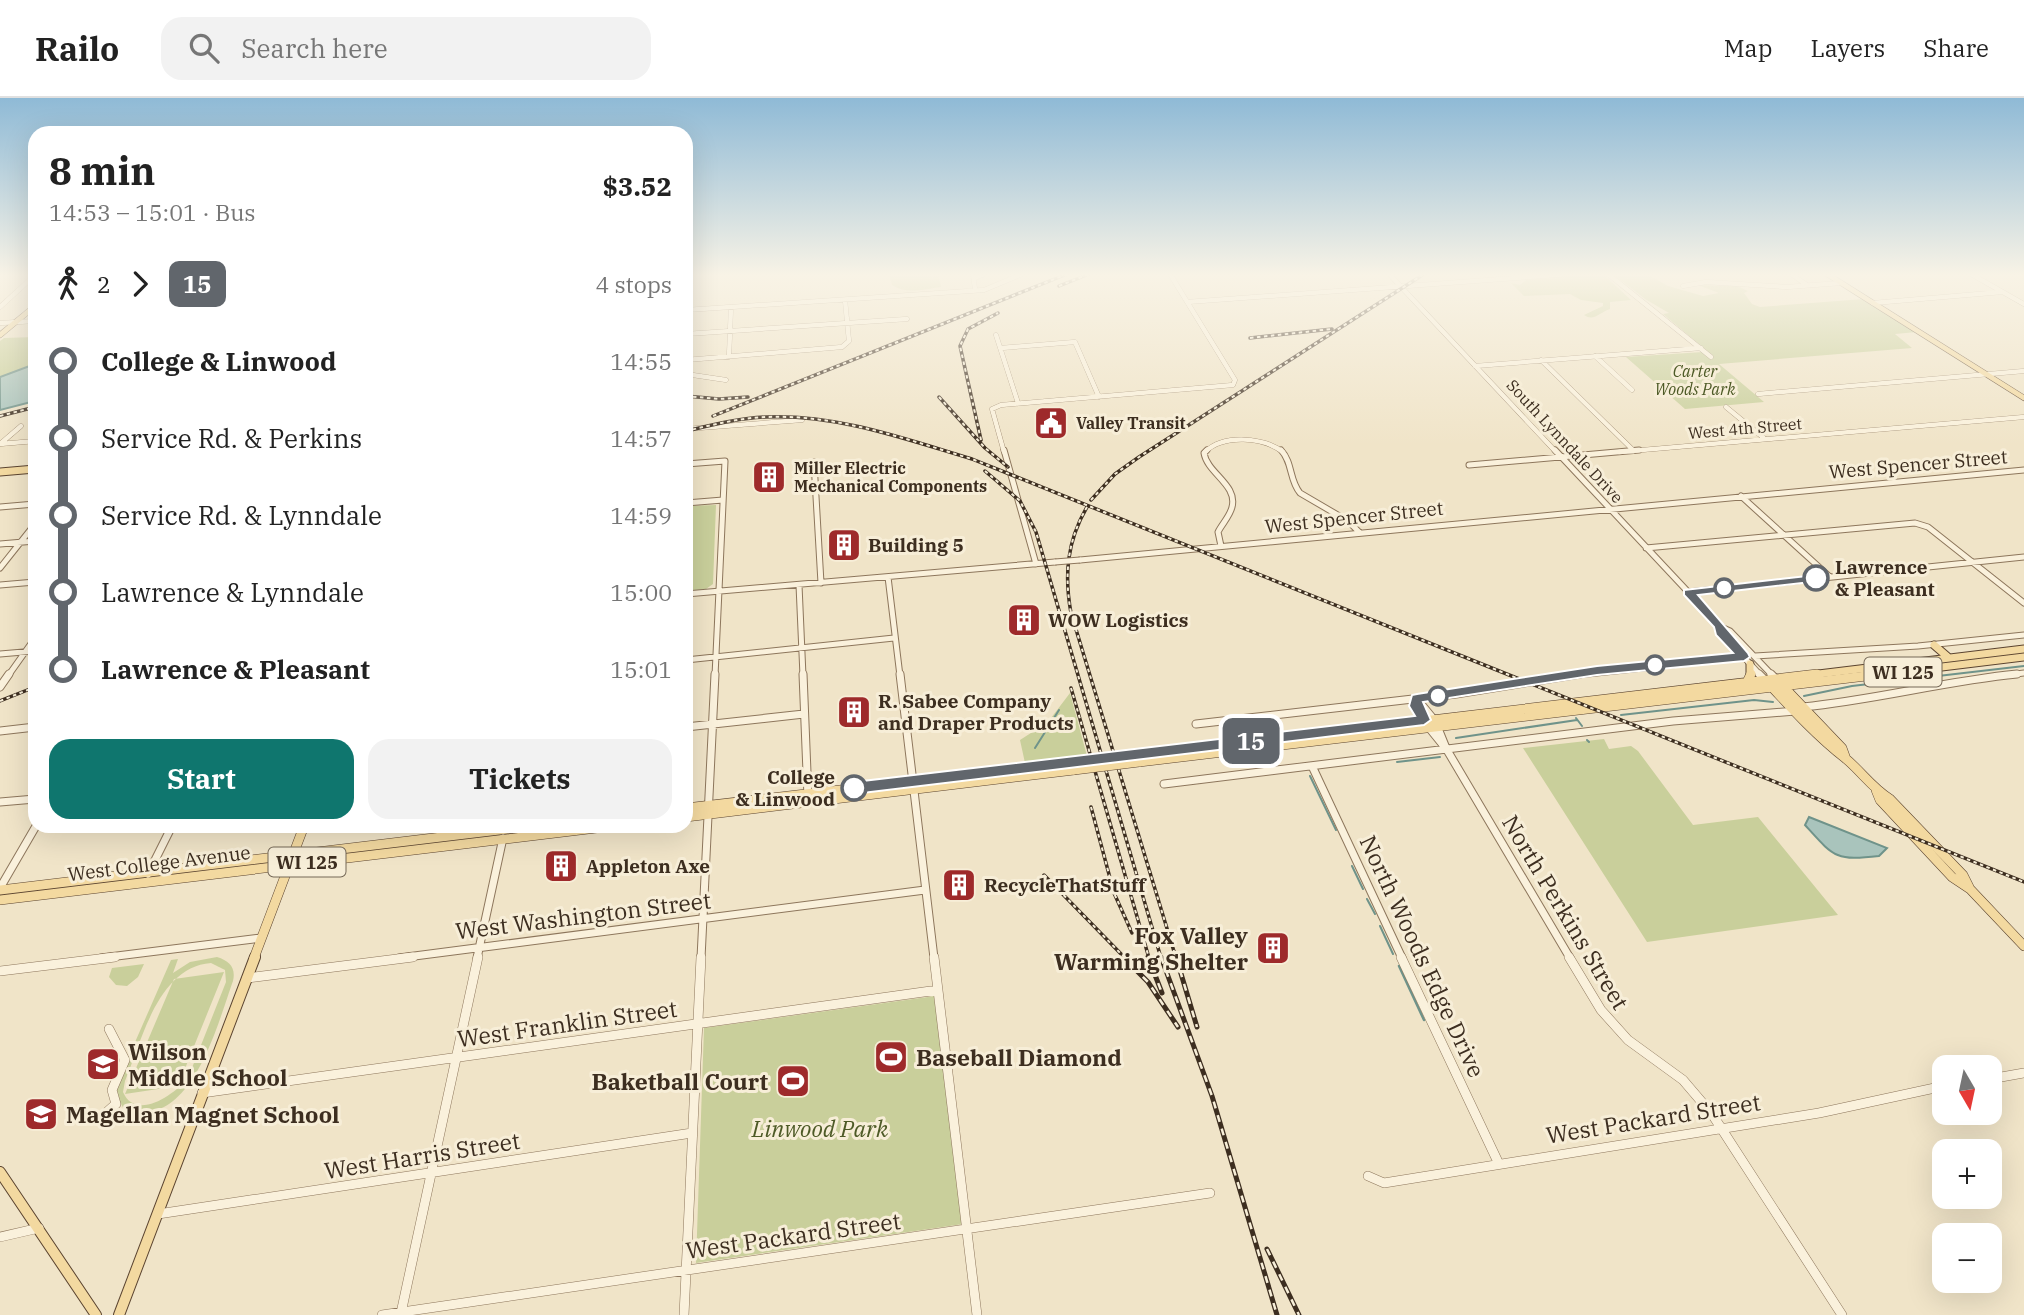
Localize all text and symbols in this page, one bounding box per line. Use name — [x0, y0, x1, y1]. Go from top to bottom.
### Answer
search box — [161, 17, 651, 80]
text: Railo — [35, 27, 119, 70]
icon: search — [185, 29, 223, 67]
text: Search here — [241, 31, 388, 65]
text: Map — [1724, 32, 1772, 64]
text: Layers — [1810, 32, 1885, 64]
text: Share — [1923, 32, 1989, 64]
text: 8 min — [49, 146, 155, 195]
text: $3.52 — [602, 169, 672, 203]
text: 14:53 – 15:01 · Bus — [49, 197, 256, 227]
icon: walk — [49, 265, 87, 303]
icon: forward — [121, 265, 159, 303]
text: 15 — [183, 268, 212, 300]
text: 2 — [97, 269, 111, 299]
text: 4 stops — [595, 269, 672, 299]
text: College & Linwood — [101, 344, 336, 378]
text: 14:55 — [610, 346, 672, 376]
park label: Carter Woods Park — [1655, 361, 1736, 399]
street label: South Lynndale Drive — [1503, 375, 1627, 507]
public building icon: Valley Transit — [1032, 404, 1070, 442]
place label: Valley Transit — [1076, 413, 1186, 433]
street label: West 4th Street — [1687, 413, 1803, 443]
text: Service Rd. & Perkins — [101, 421, 362, 455]
text: 14:57 — [610, 423, 672, 453]
street label: West Spencer Street — [1828, 444, 2009, 484]
building icon: Miller Electric Mechanical Components — [750, 458, 788, 496]
place label: Miller Electric Mechanical Components — [794, 458, 987, 496]
street label: West Spencer Street — [1264, 496, 1445, 538]
text: Service Rd. & Lynndale — [101, 498, 382, 532]
text: 14:59 — [610, 500, 672, 530]
building icon: Building 5 — [825, 526, 863, 564]
place label: Building 5 — [868, 533, 964, 557]
place label: Lawrence & Pleasant — [1835, 555, 1935, 601]
marker: Lawrence & Pleasant — [1803, 565, 1829, 591]
text: Lawrence & Lynndale — [101, 575, 364, 609]
text: 15:00 — [610, 577, 672, 607]
unlabelled marker — [1714, 578, 1734, 598]
building icon: WOW Logistics — [1005, 601, 1043, 639]
place label: WOW Logistics — [1048, 608, 1188, 632]
text: Lawrence & Pleasant — [101, 652, 370, 686]
text: 15:01 — [610, 654, 672, 684]
unlabelled marker — [1645, 655, 1665, 675]
road number: WI 125 — [1864, 658, 1941, 686]
unlabelled marker — [1428, 686, 1448, 706]
place label: R. Sabee Company and Draper Products — [878, 689, 1074, 735]
building icon: R. Sabee Company and Draper Products — [835, 693, 873, 731]
line badge: 15 — [1220, 718, 1282, 764]
text: 15 — [1237, 725, 1265, 757]
button: Start — [49, 739, 354, 819]
button: Tickets — [368, 739, 672, 819]
place label: College & Linwood — [735, 765, 835, 811]
marker: College & Linwood — [841, 775, 867, 801]
street label: North Perkins Street — [1496, 809, 1636, 1015]
street label: North Woods Edge Drive — [1354, 830, 1492, 1082]
street label: West College Avenue — [66, 840, 252, 886]
building icon: Appleton Axe — [542, 847, 580, 885]
road number: WI 125 — [268, 848, 346, 876]
place label: Appleton Axe — [586, 854, 710, 878]
building icon: RecycleThatStuff — [940, 866, 978, 904]
place label: RecycleThatStuff — [984, 873, 1147, 897]
street label: West Washington Street — [453, 884, 713, 946]
place label: Fox Valley Warming Shelter — [1054, 920, 1249, 976]
building icon: Fox Valley Warming Shelter — [1254, 929, 1292, 967]
street label: West Franklin Street — [455, 993, 679, 1053]
place label: Wilson Middle School — [128, 1036, 287, 1092]
sports icon: Baseball Diamond — [872, 1038, 910, 1076]
place label: Baseball Diamond — [916, 1042, 1122, 1072]
school or university icon: Wilson Middle School — [84, 1045, 122, 1083]
north arrow — [1932, 1055, 2002, 1125]
map controls — [1932, 1055, 2002, 1293]
sports icon: Baketball Court — [774, 1062, 812, 1100]
place label: Baketball Court — [591, 1066, 768, 1096]
street label: West Packard Street — [1544, 1086, 1762, 1150]
school or university icon: Magellan Magnet School — [22, 1095, 60, 1133]
place label: Magellan Magnet School — [66, 1099, 340, 1129]
park label: Linwood Park — [751, 1113, 889, 1143]
street label: West Harris Street — [322, 1125, 522, 1185]
button: + — [1932, 1139, 2002, 1209]
street label: West Packard Street — [684, 1205, 902, 1265]
button: − — [1932, 1223, 2002, 1293]

